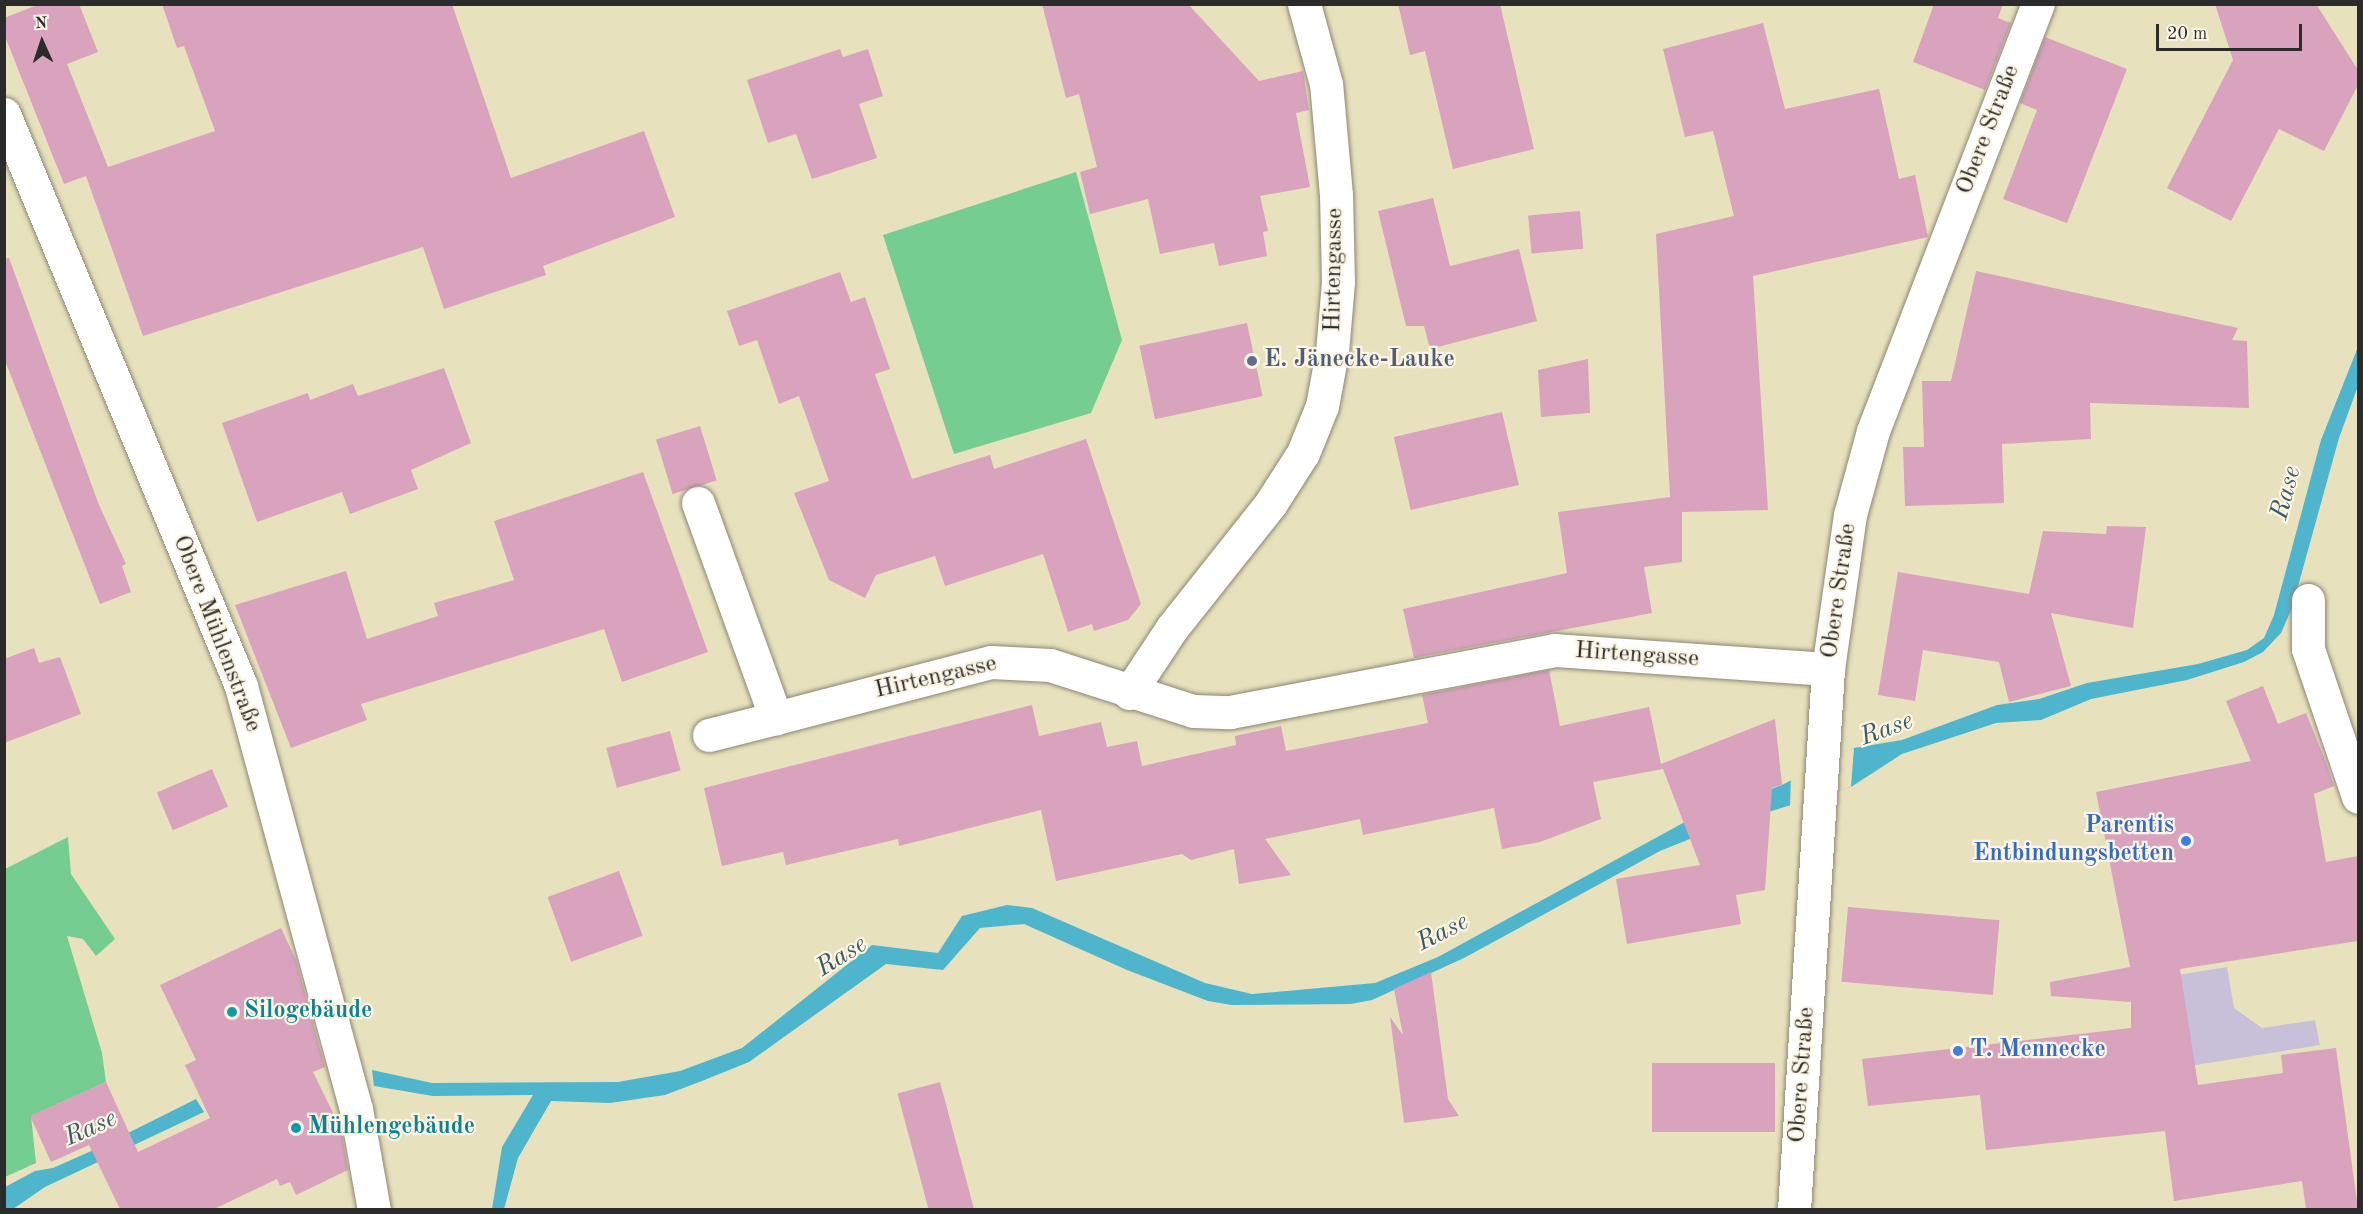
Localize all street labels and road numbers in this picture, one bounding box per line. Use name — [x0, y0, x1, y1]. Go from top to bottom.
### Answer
street label: Obere Straße — [1951, 61, 2027, 199]
street label: Hirtengasse — [1320, 208, 1350, 332]
street label: Obere Straße — [1816, 521, 1864, 661]
street label: Obere Mühlenstraße — [165, 532, 267, 736]
street label: Hirtengasse — [1574, 637, 1700, 675]
street label: Hirtengasse — [872, 650, 1000, 706]
street label: Obere Straße — [1784, 1006, 1822, 1144]

